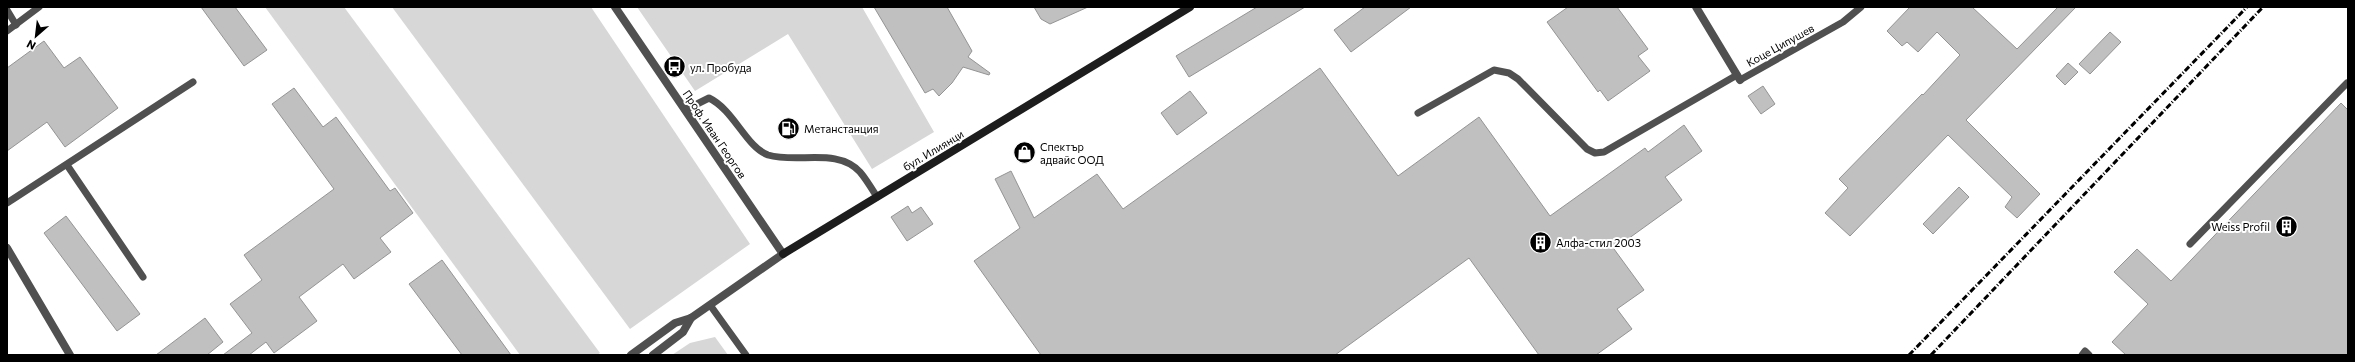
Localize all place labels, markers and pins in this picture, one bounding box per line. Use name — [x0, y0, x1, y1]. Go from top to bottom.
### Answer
bus stop icon: ул. Пробуда — [661, 54, 687, 80]
place label: ул. Пробуда — [690, 61, 752, 74]
fuel station icon: Метанстанция — [776, 115, 802, 141]
place label: Метанстанция — [804, 122, 879, 135]
shop icon: Спектър адвайс ООД — [1012, 139, 1038, 165]
place label: Спектър адвайс ООД — [1040, 140, 1104, 166]
building icon: Weiss Profil — [2273, 213, 2299, 239]
place label: Weiss Profil — [2211, 220, 2270, 233]
building icon: Алфа-стил 2003 — [1528, 229, 1554, 255]
place label: Алфа-стил 2003 — [1556, 236, 1641, 249]

